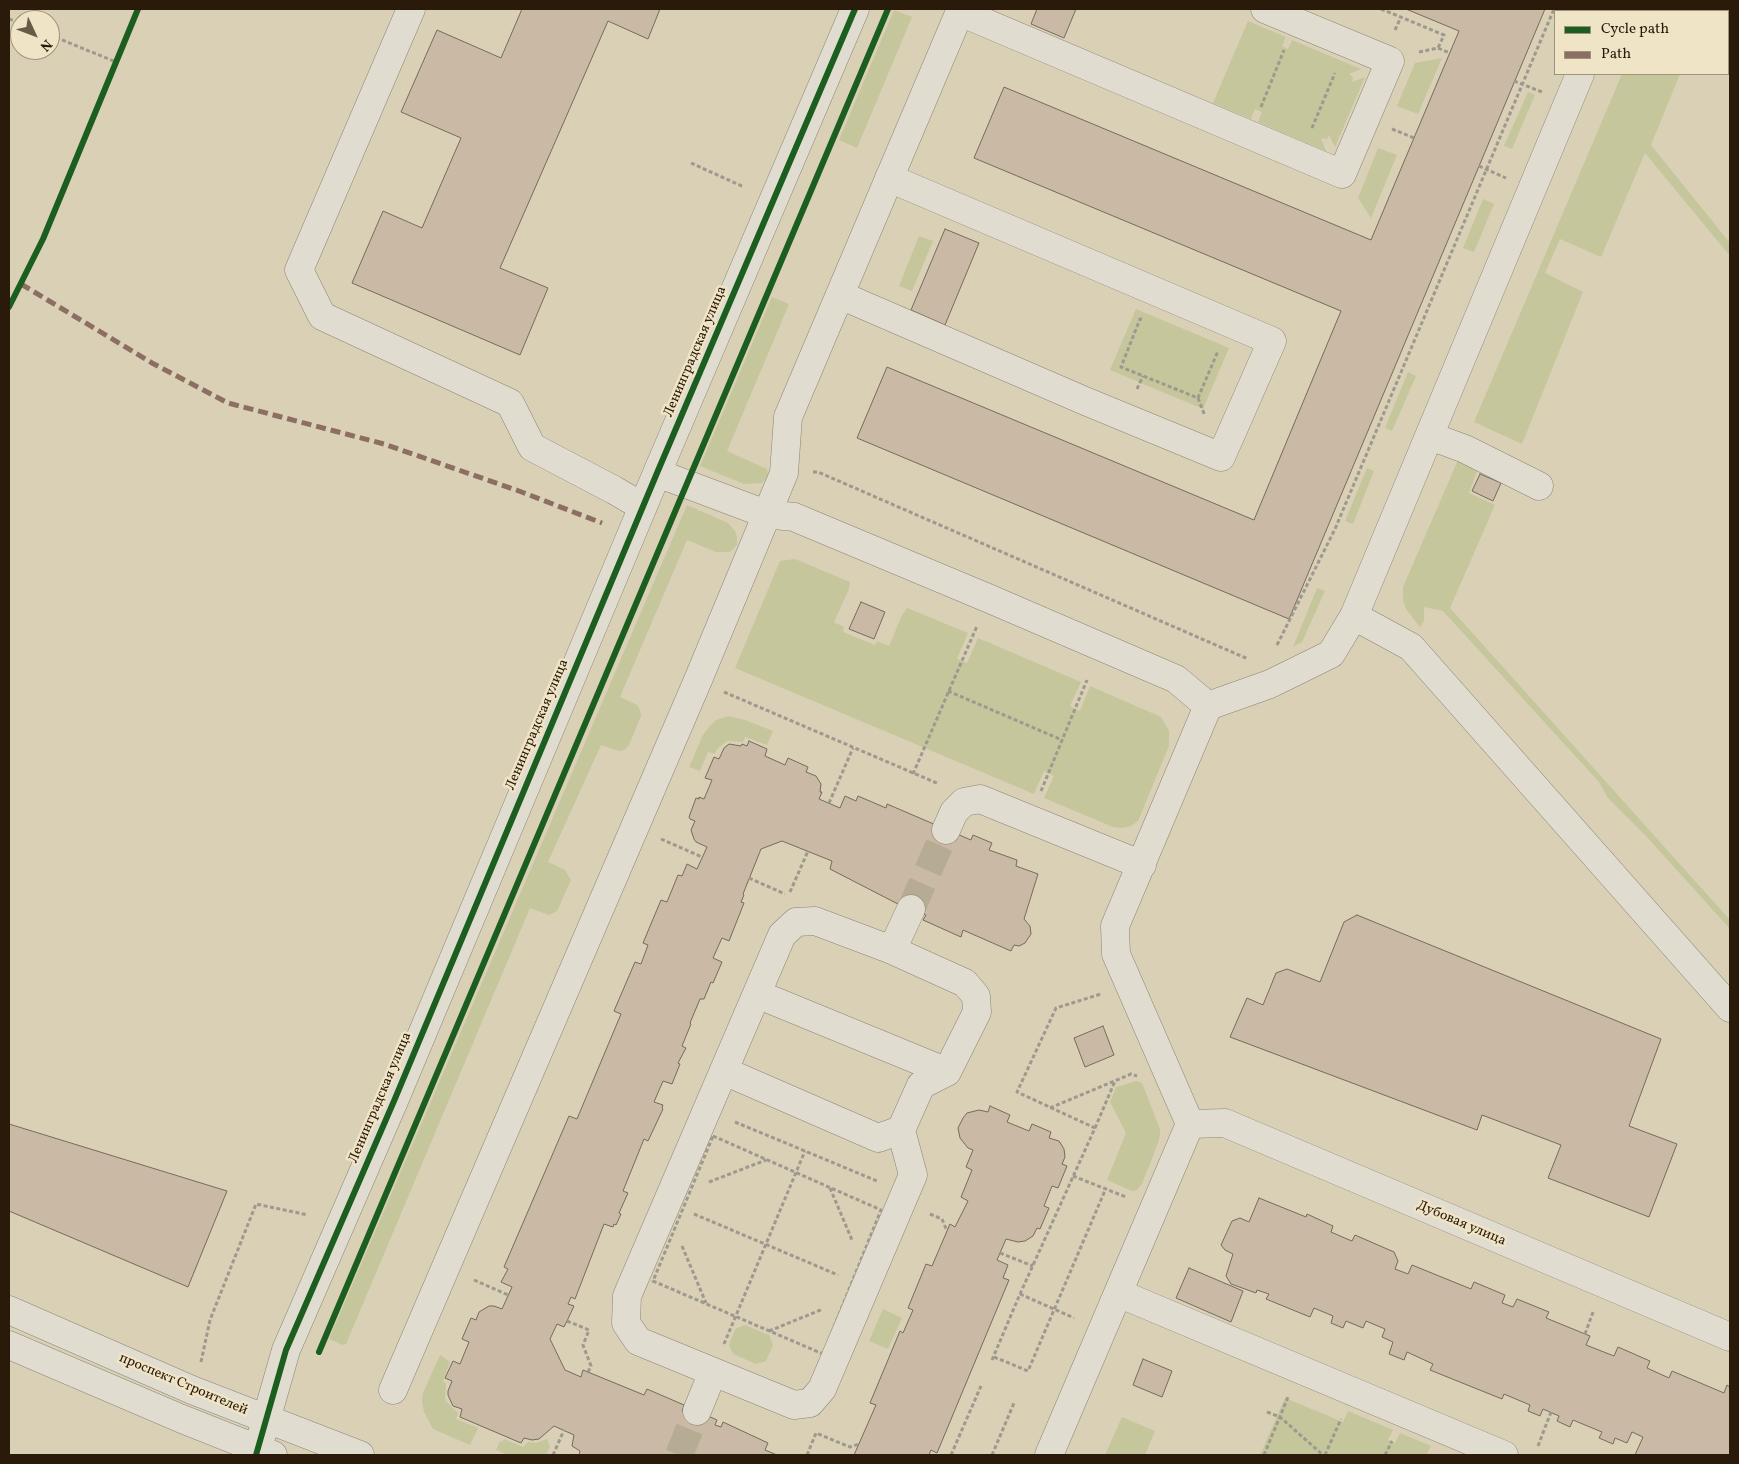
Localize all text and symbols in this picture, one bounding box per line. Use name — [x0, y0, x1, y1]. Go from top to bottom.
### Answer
north arrow — [10, 10, 60, 60]
legend — [1554, 10, 1729, 75]
text: Cycle path — [1601, 19, 1669, 40]
text: N — [35, 35, 56, 55]
text: Path — [1601, 44, 1631, 65]
street label: Ленинградская улица — [661, 284, 731, 420]
street label: Ленинградская улица — [503, 657, 573, 793]
street label: Ленинградская улица — [346, 1030, 416, 1166]
street label: Дубовая улица — [1414, 1198, 1508, 1250]
street label: проспект Строителей — [116, 1350, 250, 1420]

